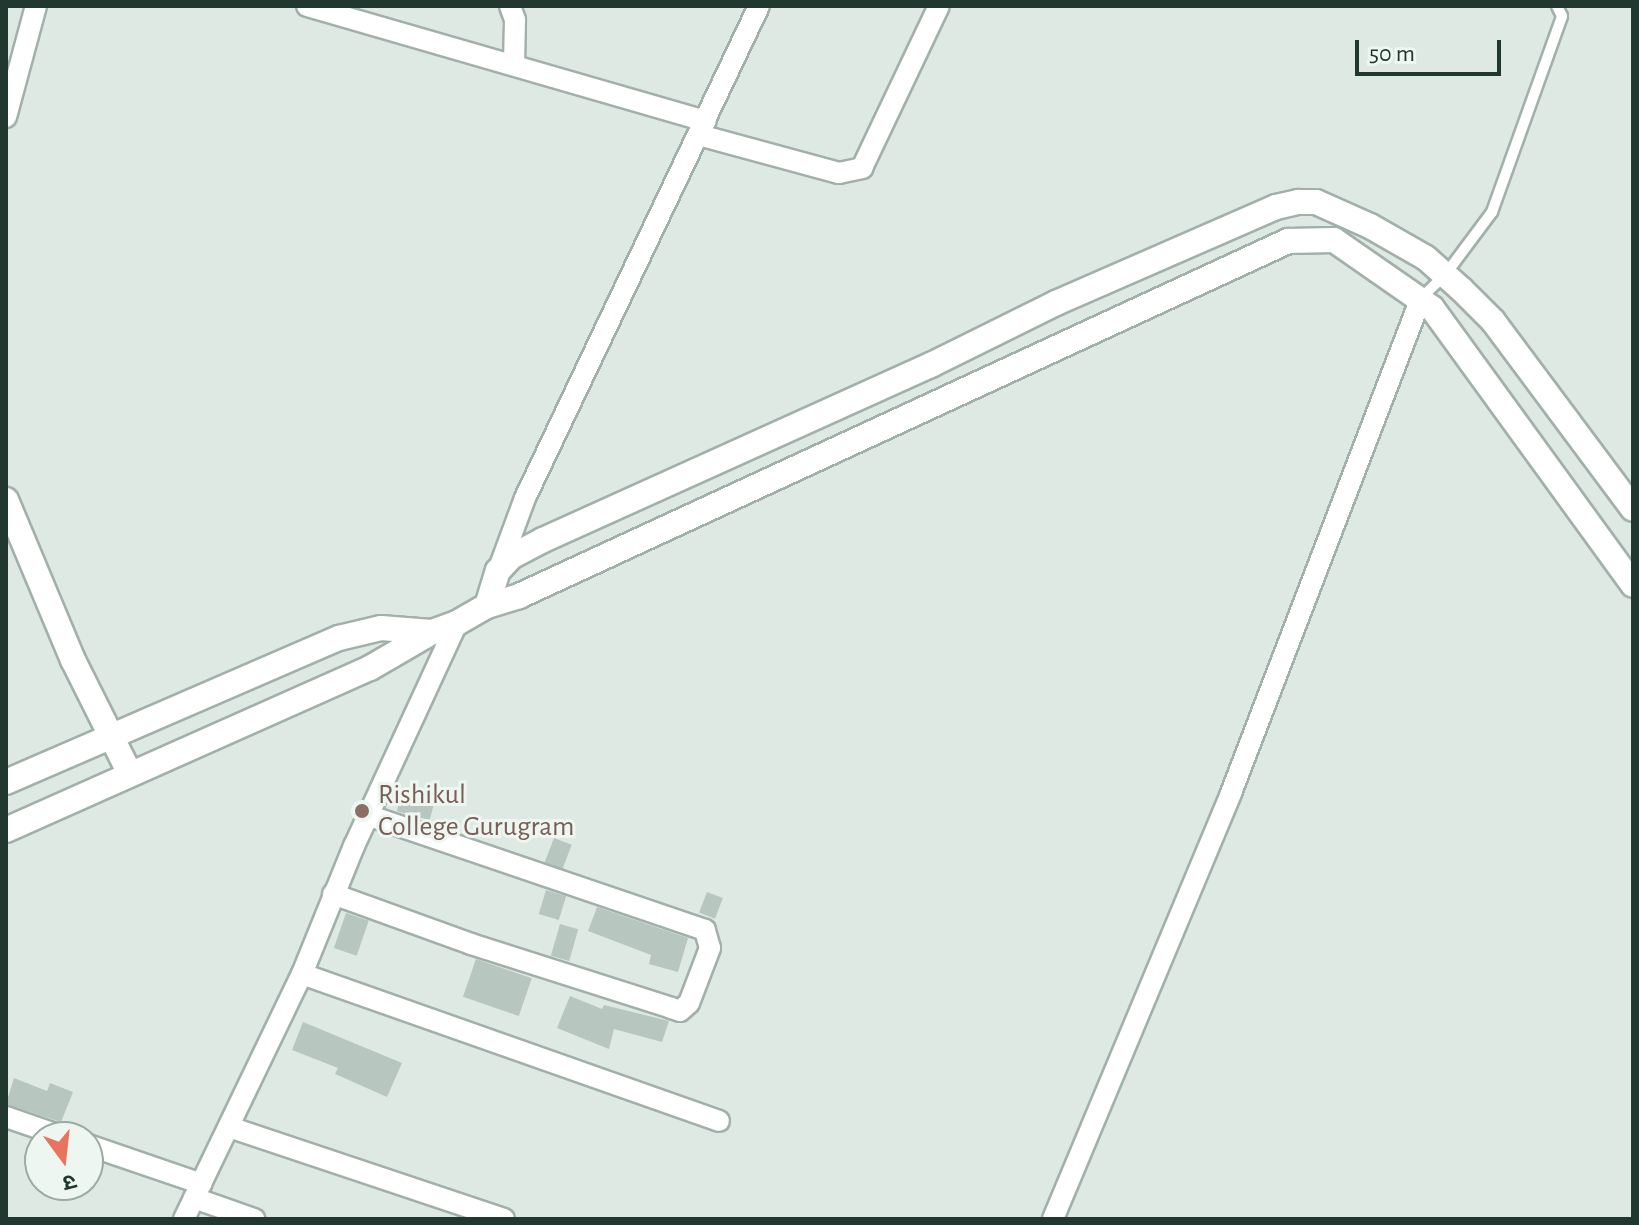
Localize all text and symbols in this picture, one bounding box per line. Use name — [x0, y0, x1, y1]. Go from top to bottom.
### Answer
scale bar — [1359, 24, 1505, 74]
text: 50 m — [1369, 42, 1415, 66]
place label: Rishikul College Gurugram — [378, 778, 574, 844]
marker: Rishikul College Gurugram — [353, 802, 371, 820]
north arrow — [24, 1121, 104, 1201]
text: उ — [61, 1170, 79, 1195]

